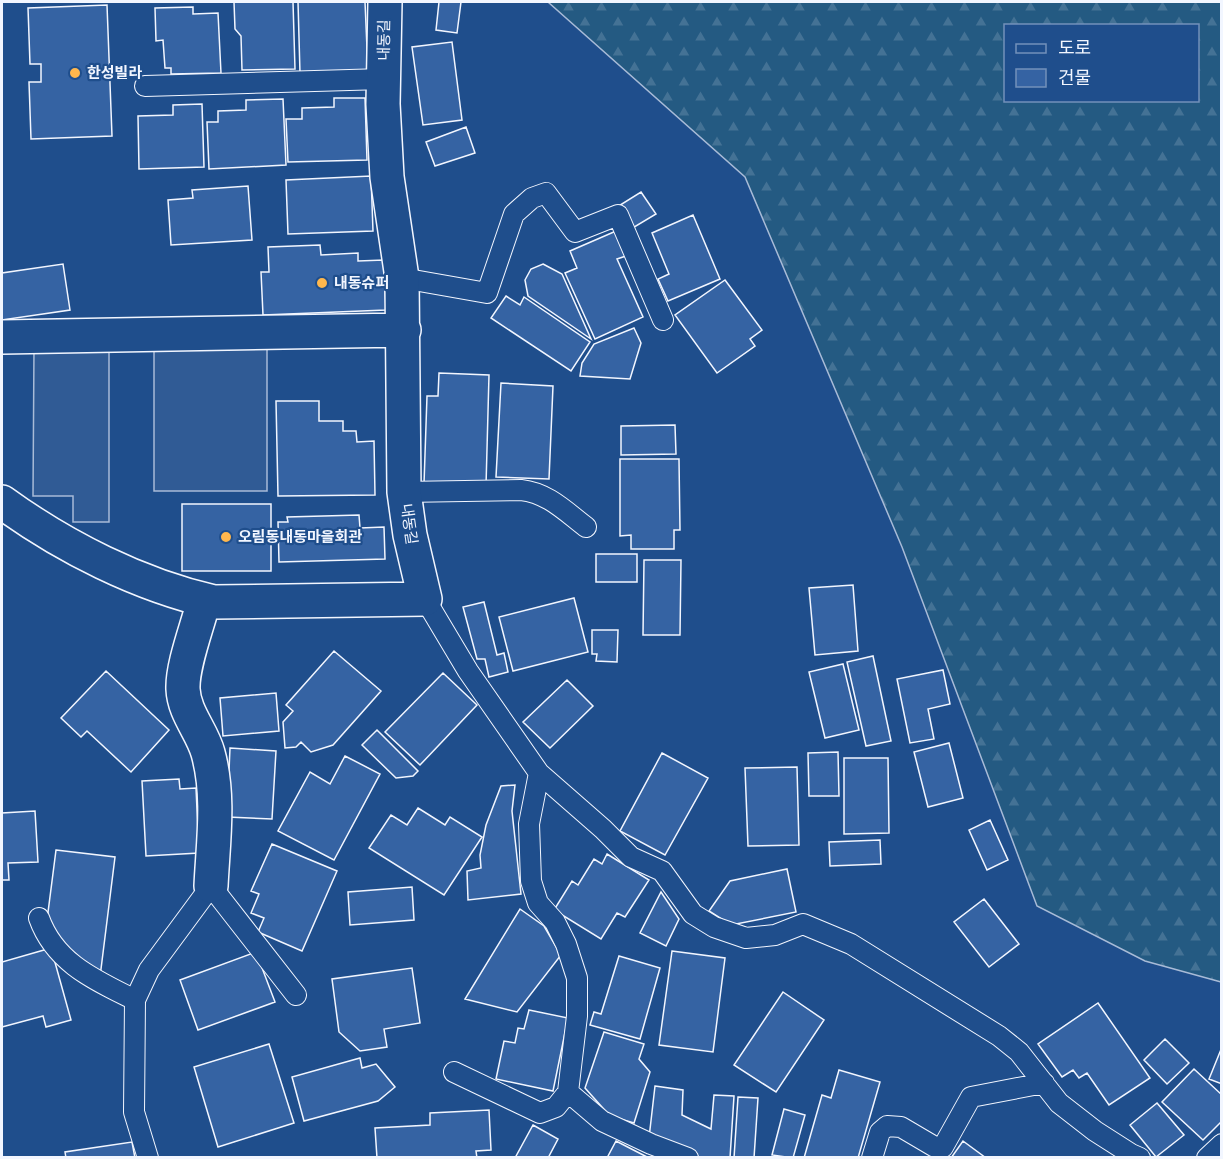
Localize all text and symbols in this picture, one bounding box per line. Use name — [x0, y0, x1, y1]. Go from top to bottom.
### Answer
street label: 내동길 — [375, 19, 393, 61]
legend — [1004, 24, 1199, 102]
text: 도로 — [1058, 37, 1091, 58]
place label: 한성빌라 — [87, 64, 142, 82]
marker: 한성빌라 — [68, 66, 82, 80]
text: 건물 — [1058, 67, 1091, 88]
place label: 내동슈퍼 — [334, 274, 389, 292]
marker: 내동슈퍼 — [315, 276, 329, 290]
street label: 내동길 — [397, 502, 421, 546]
place label: 오림동내동마을회관 — [238, 528, 362, 546]
marker: 오림동내동마을회관 — [219, 530, 233, 544]

